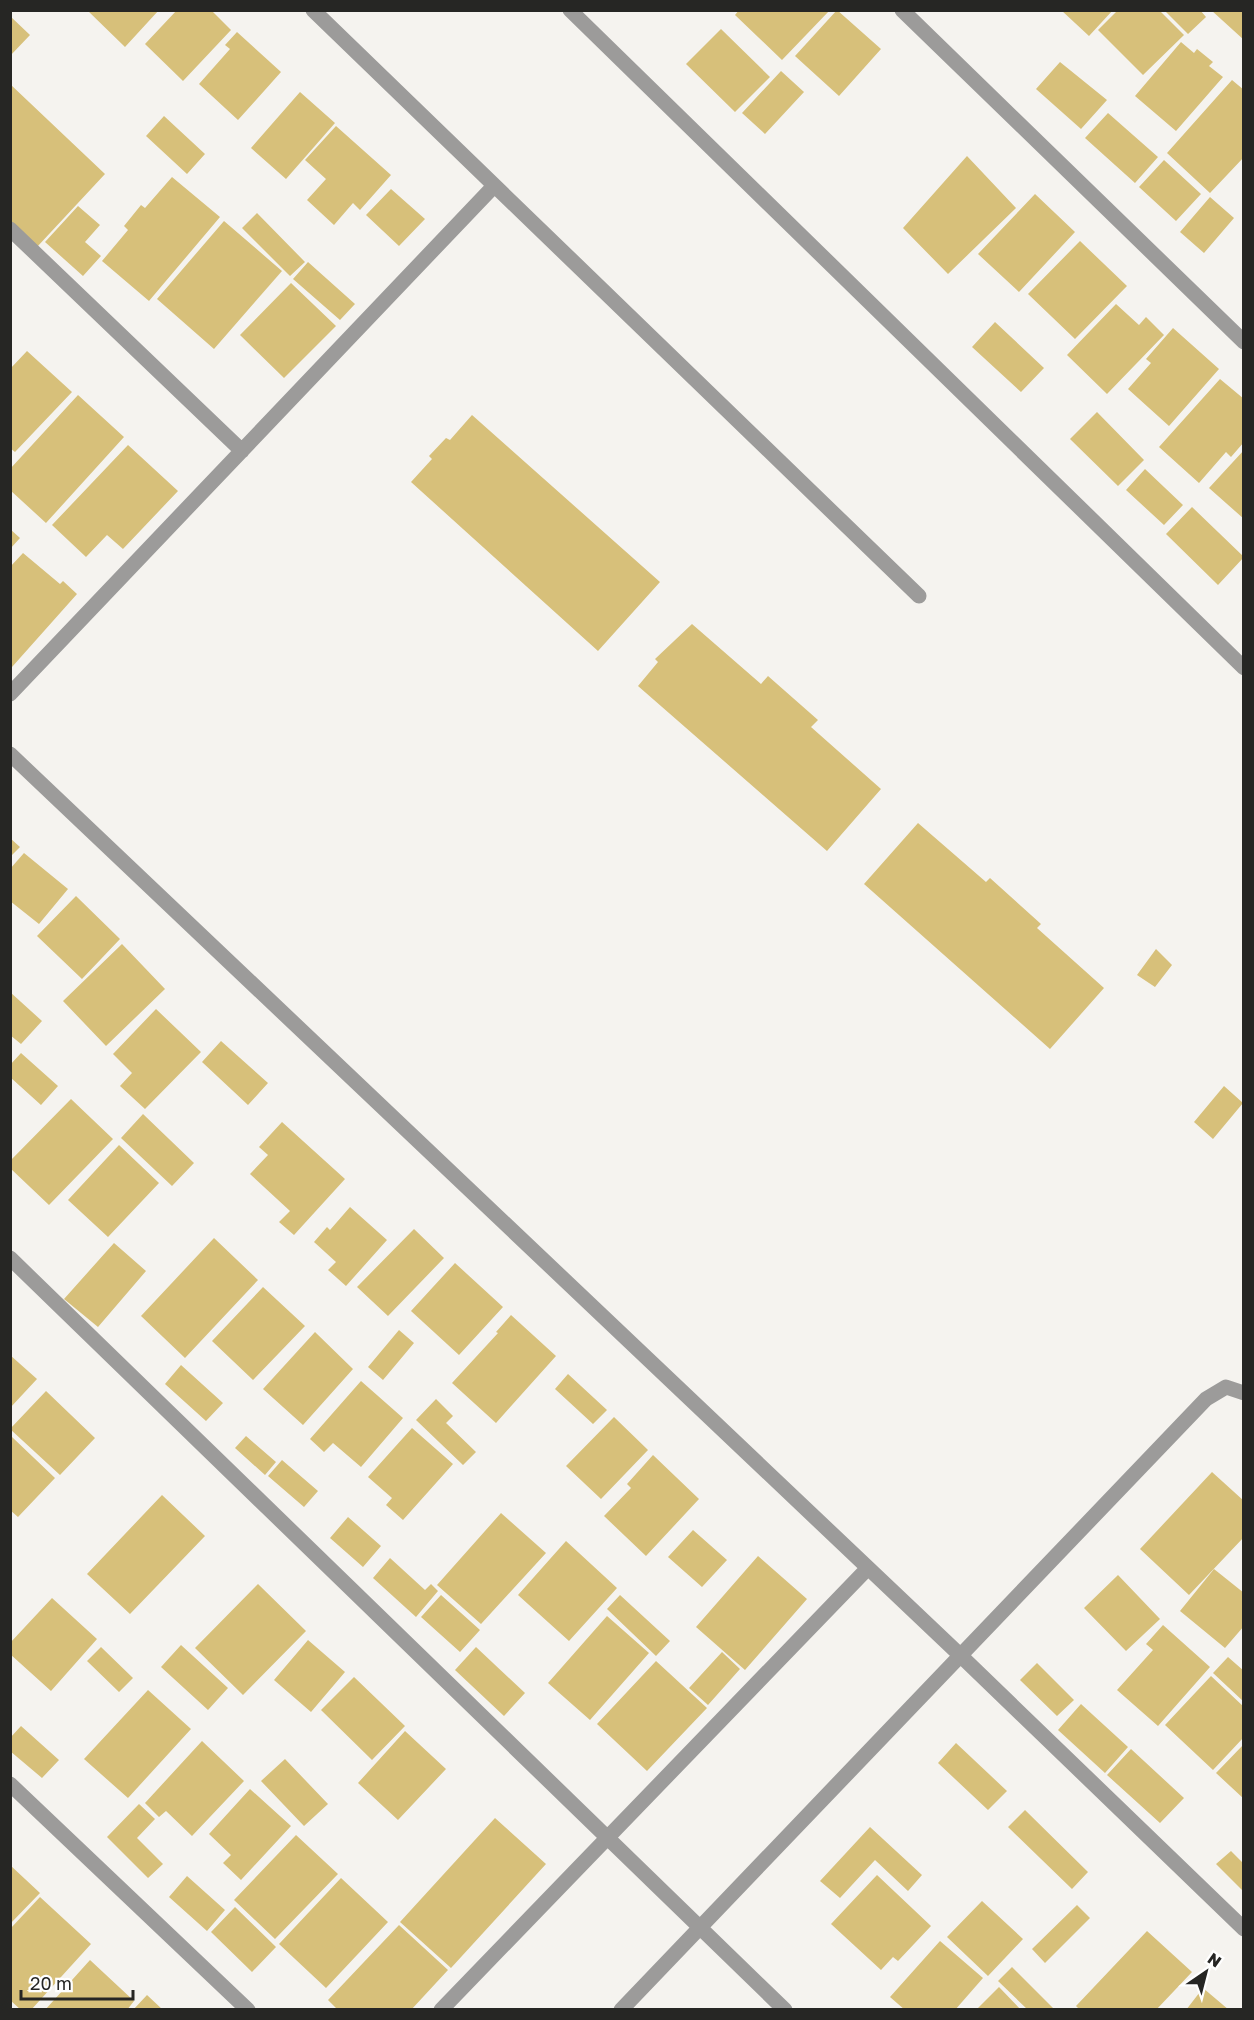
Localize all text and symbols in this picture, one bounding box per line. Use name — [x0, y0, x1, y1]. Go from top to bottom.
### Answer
north arrow — [1176, 1942, 1236, 2002]
text: N — [1204, 1948, 1225, 1971]
scale bar — [21, 1963, 134, 2001]
text: 20 m — [30, 1972, 72, 1994]

